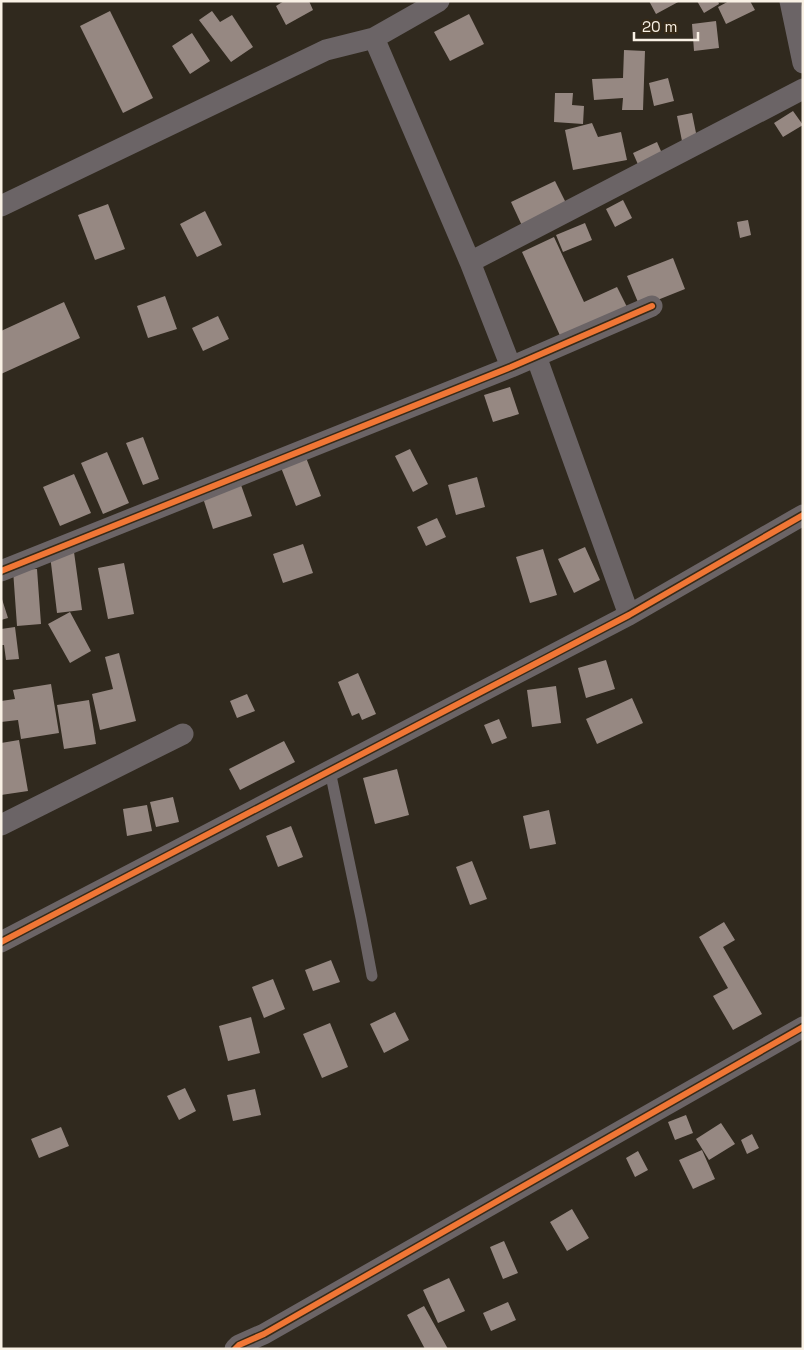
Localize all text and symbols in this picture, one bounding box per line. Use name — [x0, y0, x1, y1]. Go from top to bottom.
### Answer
scale bar — [634, 10, 698, 42]
text: 20 m — [642, 17, 677, 36]

